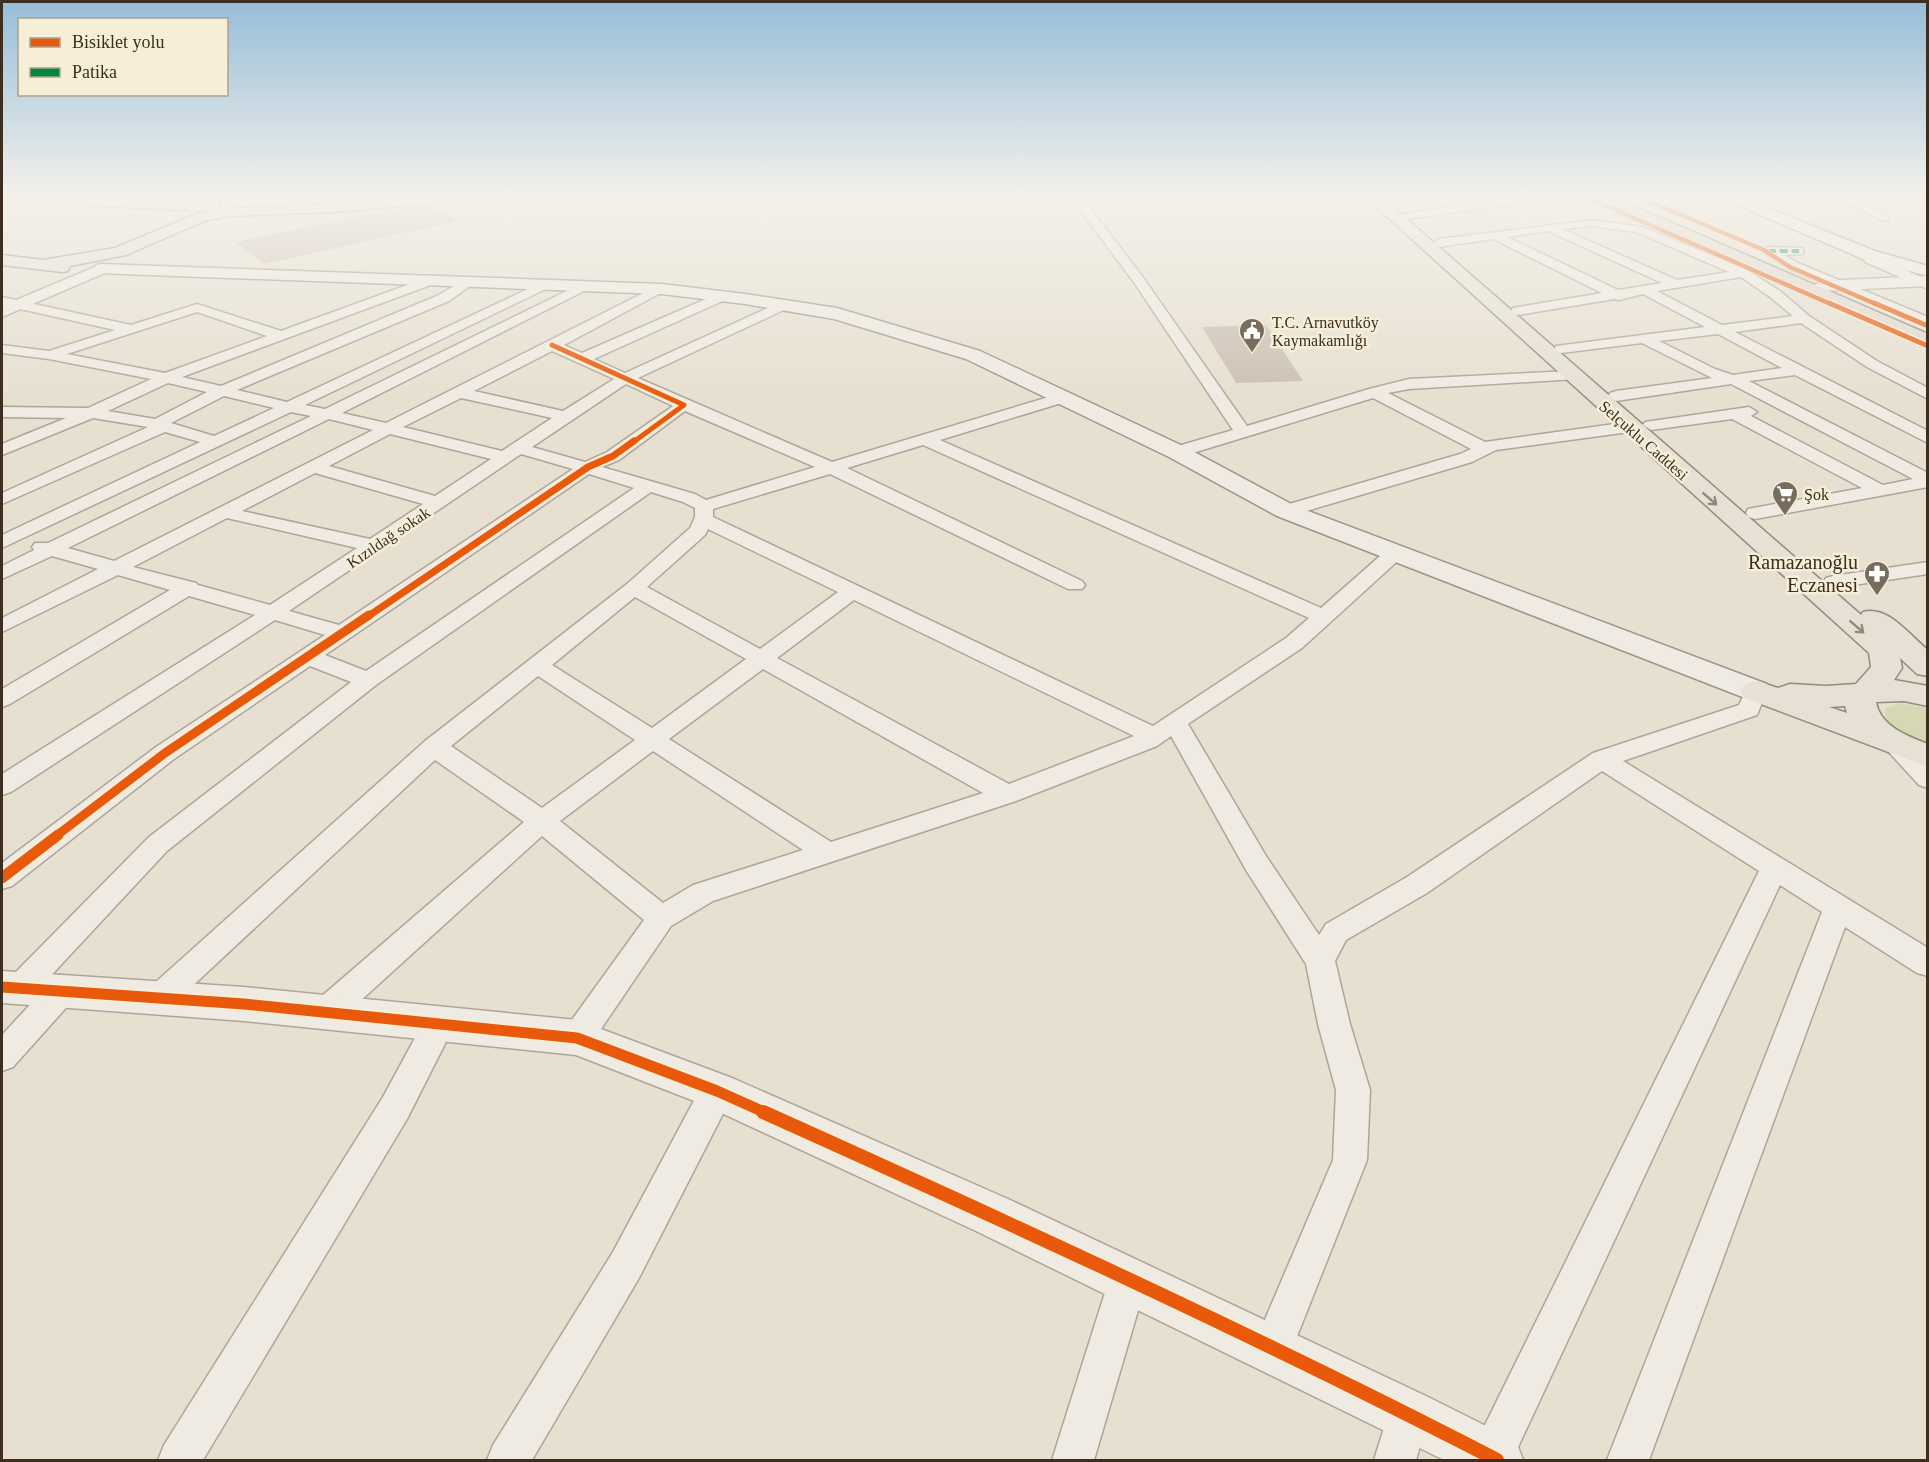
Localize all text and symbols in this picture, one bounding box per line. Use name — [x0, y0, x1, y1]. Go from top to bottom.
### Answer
legend — [18, 18, 228, 96]
text: Bisiklet yolu — [72, 32, 165, 52]
text: Patika — [72, 62, 117, 82]
place label: T.C. Arnavutköy Kaymakamlığı — [1272, 314, 1379, 350]
public building icon: T.C. Arnavutköy Kaymakamlığı — [1237, 316, 1267, 354]
street label: Selçuklu Caddesi — [1595, 397, 1692, 484]
supermarket icon: Şok — [1770, 479, 1800, 517]
place label: Şok — [1804, 486, 1829, 504]
one-way arrow — [1702, 491, 1718, 505]
street label: Kızıldağ sokak — [344, 503, 434, 572]
place label: Ramazanoğlu Eczanesi — [1748, 551, 1858, 596]
pharmacy icon: Ramazanoğlu Eczanesi — [1862, 559, 1892, 597]
one-way arrow — [1849, 620, 1864, 634]

